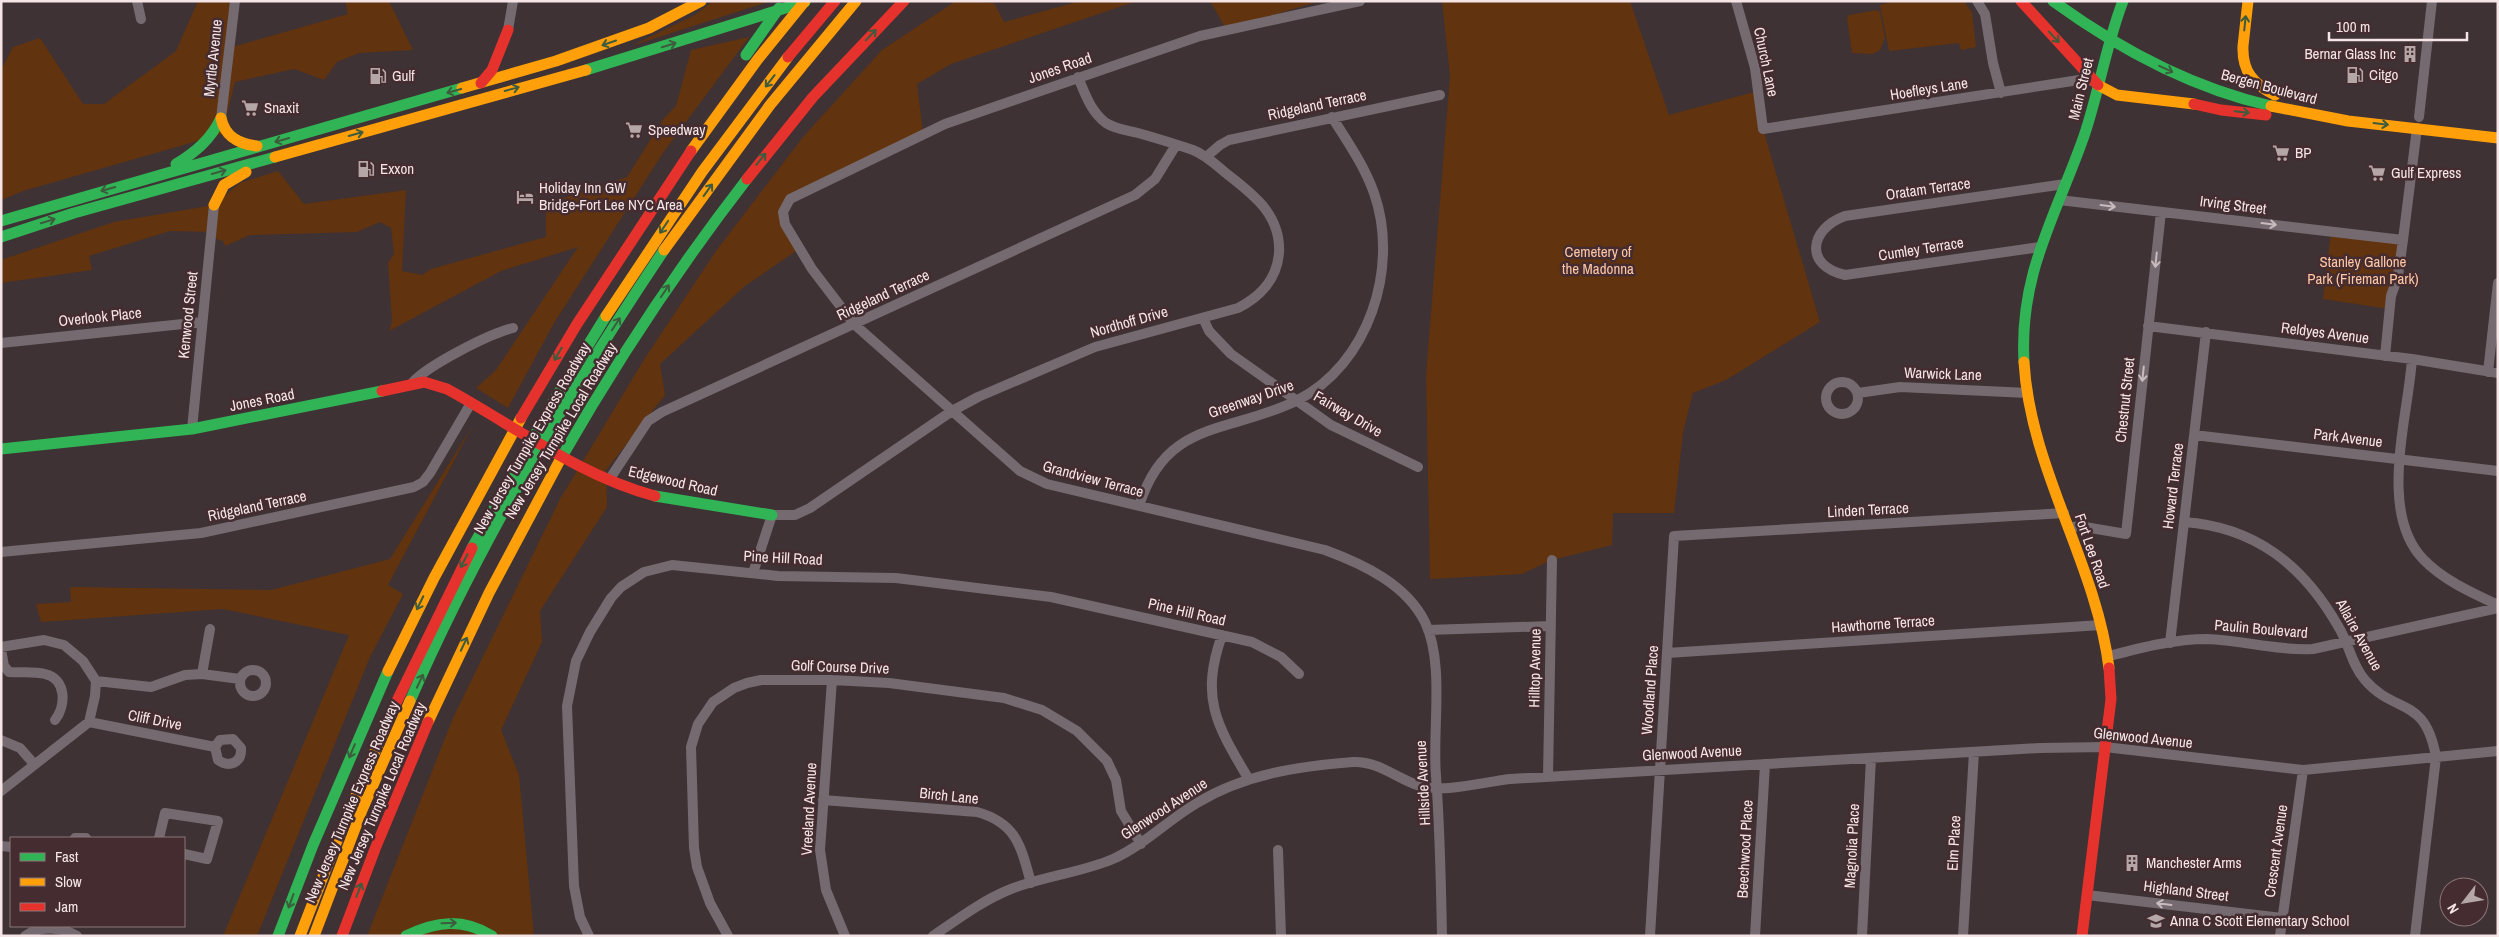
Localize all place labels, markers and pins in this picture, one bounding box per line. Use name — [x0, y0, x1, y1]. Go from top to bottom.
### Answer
place label: Bernar Glass Inc — [2304, 43, 2396, 64]
building icon: Bernar Glass Inc — [2400, 44, 2420, 64]
place label: Citgo — [2369, 64, 2399, 85]
place label: Gulf — [392, 65, 415, 86]
fuel station icon: Citgo — [2345, 65, 2365, 85]
fuel station icon: Gulf — [368, 66, 388, 86]
place label: Snaxit — [264, 97, 299, 118]
supermarket icon: Snaxit — [240, 98, 260, 118]
place label: Speedway — [648, 119, 706, 140]
supermarket icon: Speedway — [624, 120, 644, 140]
place label: BP — [2295, 142, 2311, 163]
supermarket icon: BP — [2271, 143, 2291, 163]
place label: Exxon — [380, 158, 414, 179]
fuel station icon: Exxon — [356, 159, 376, 179]
place label: Gulf Express — [2391, 162, 2461, 183]
supermarket icon: Gulf Express — [2367, 163, 2387, 183]
place label: Holiday Inn GW Bridge-Fort Lee NYC Area — [539, 177, 683, 215]
hotel icon: Holiday Inn GW Bridge-Fort Lee NYC Area — [515, 187, 535, 207]
place label: Manchester Arms — [2146, 852, 2242, 873]
building icon: Manchester Arms — [2122, 853, 2142, 873]
place label: Anna C Scott Elementary School — [2169, 910, 2349, 931]
school or university icon: Anna C Scott Elementary School — [2146, 911, 2166, 931]

